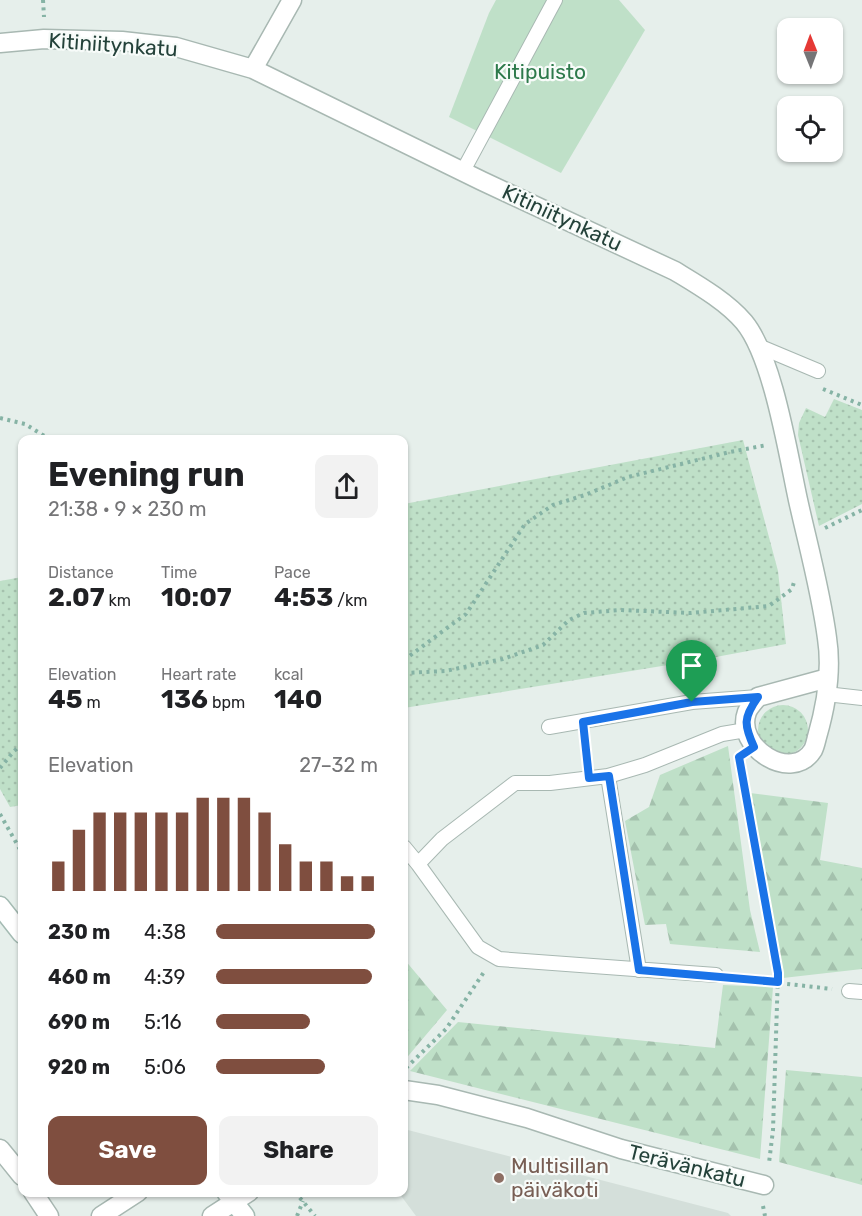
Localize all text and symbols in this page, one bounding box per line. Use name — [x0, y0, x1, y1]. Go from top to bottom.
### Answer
north arrow — [777, 18, 843, 84]
map controls — [777, 18, 843, 162]
street label: Kitiniitynkatu — [48, 28, 178, 61]
park label: Kitipuisto — [494, 59, 586, 84]
button: locate — [777, 96, 843, 162]
street label: Kitiniitynkatu — [498, 179, 626, 256]
text: Evening run — [48, 455, 245, 494]
button: share — [315, 455, 378, 518]
text: 21:38 · 9 × 230 m — [48, 497, 207, 521]
text: Distance — [48, 563, 114, 582]
text: Time — [161, 563, 197, 582]
text: Pace — [274, 563, 311, 582]
text: 2.07 — [48, 582, 105, 613]
text: 10:07 — [161, 582, 232, 613]
text: 4:53 — [274, 582, 333, 613]
text: km — [105, 591, 131, 610]
text: /km — [333, 591, 367, 610]
pin — [666, 640, 717, 702]
icon: arrive — [675, 649, 708, 682]
text: Elevation — [48, 665, 117, 684]
text: Heart rate — [161, 665, 236, 684]
text: kcal — [274, 665, 303, 684]
text: 45 — [48, 684, 83, 715]
text: 136 — [161, 684, 208, 715]
text: 140 — [274, 684, 322, 715]
text: m — [83, 693, 101, 712]
text: bpm — [208, 693, 245, 712]
text: Elevation — [48, 753, 134, 777]
text: 27–32 m — [299, 753, 378, 777]
text: 230 m — [48, 920, 110, 944]
text: 4:38 — [144, 920, 186, 944]
text: 460 m — [48, 965, 111, 989]
text: 4:39 — [144, 965, 185, 989]
text: 690 m — [48, 1010, 110, 1034]
text: 5:16 — [144, 1010, 182, 1034]
text: 920 m — [48, 1055, 110, 1079]
text: 5:06 — [144, 1055, 186, 1079]
button: Save — [48, 1116, 207, 1185]
button: Share — [219, 1116, 378, 1185]
street label: Terävänkatu — [626, 1139, 748, 1192]
place label: Multisillan päiväkoti — [511, 1153, 609, 1202]
marker: Multisillan päiväkoti — [492, 1171, 506, 1185]

